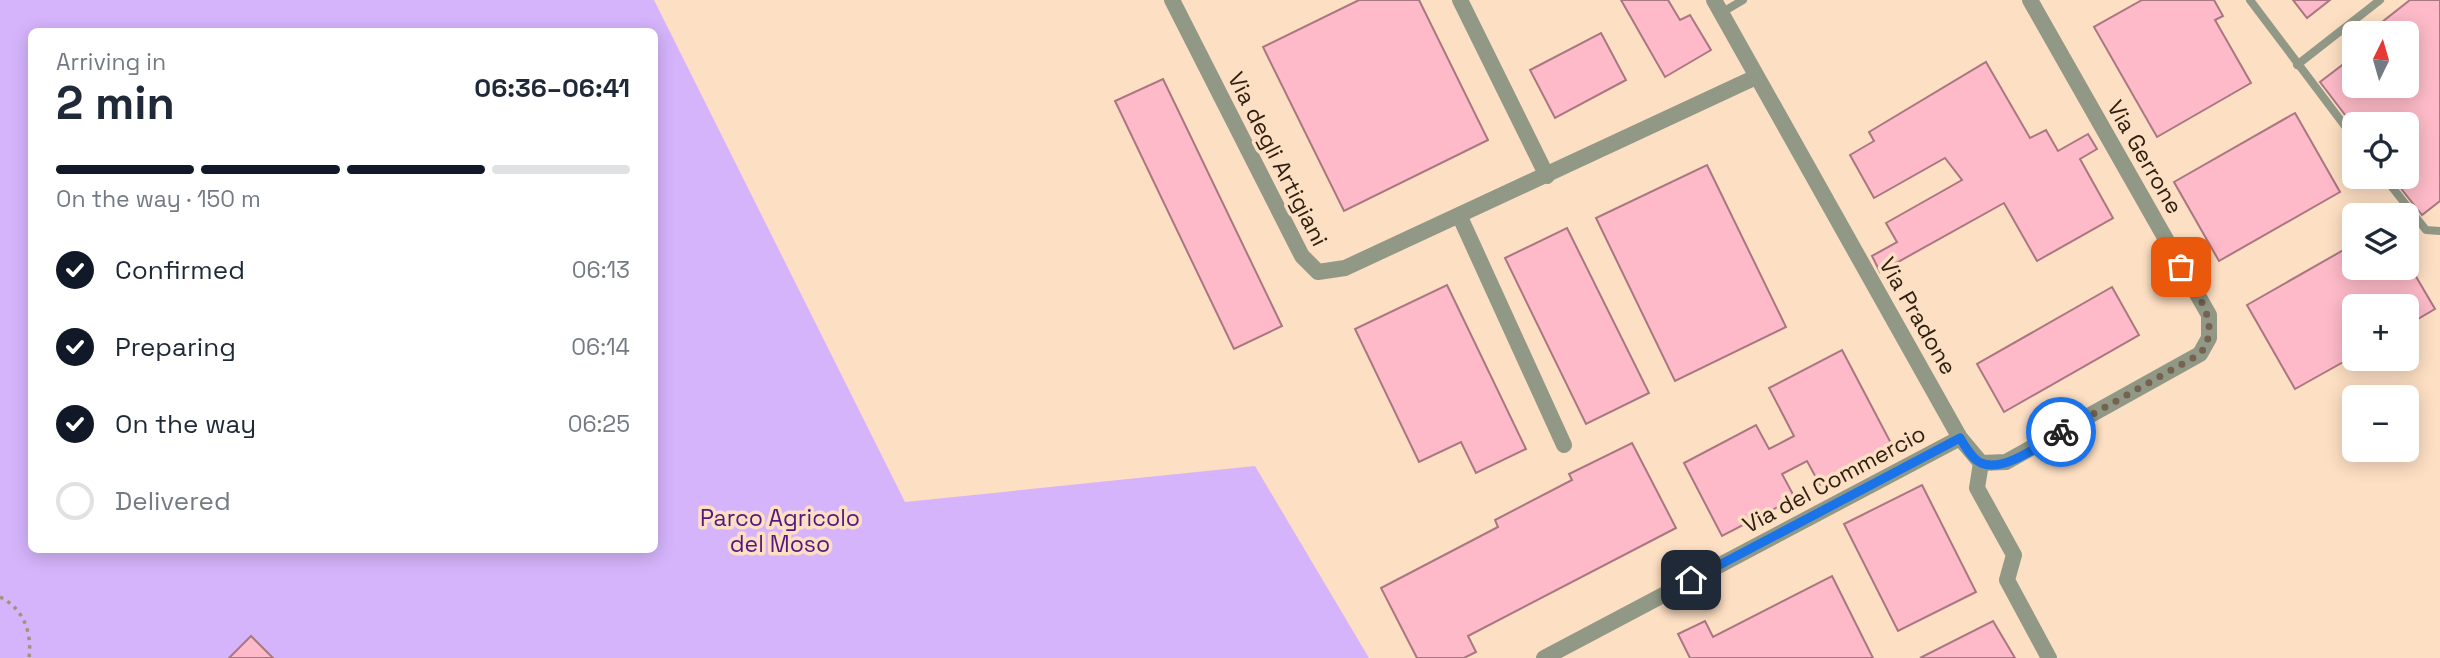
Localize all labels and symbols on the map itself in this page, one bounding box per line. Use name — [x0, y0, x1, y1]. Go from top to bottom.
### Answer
north arrow — [2342, 21, 2418, 98]
street label: Via degli Artigiani — [1221, 67, 1335, 251]
street label: Via Gerrone — [2100, 95, 2190, 219]
pin — [2151, 237, 2211, 297]
street label: Via Pradone — [1872, 252, 1964, 380]
courier — [2026, 397, 2096, 467]
street label: Via del Commercio — [1737, 418, 1931, 540]
park label: Parco Agricolo del Moso — [700, 503, 860, 559]
pin — [1661, 550, 1721, 610]

